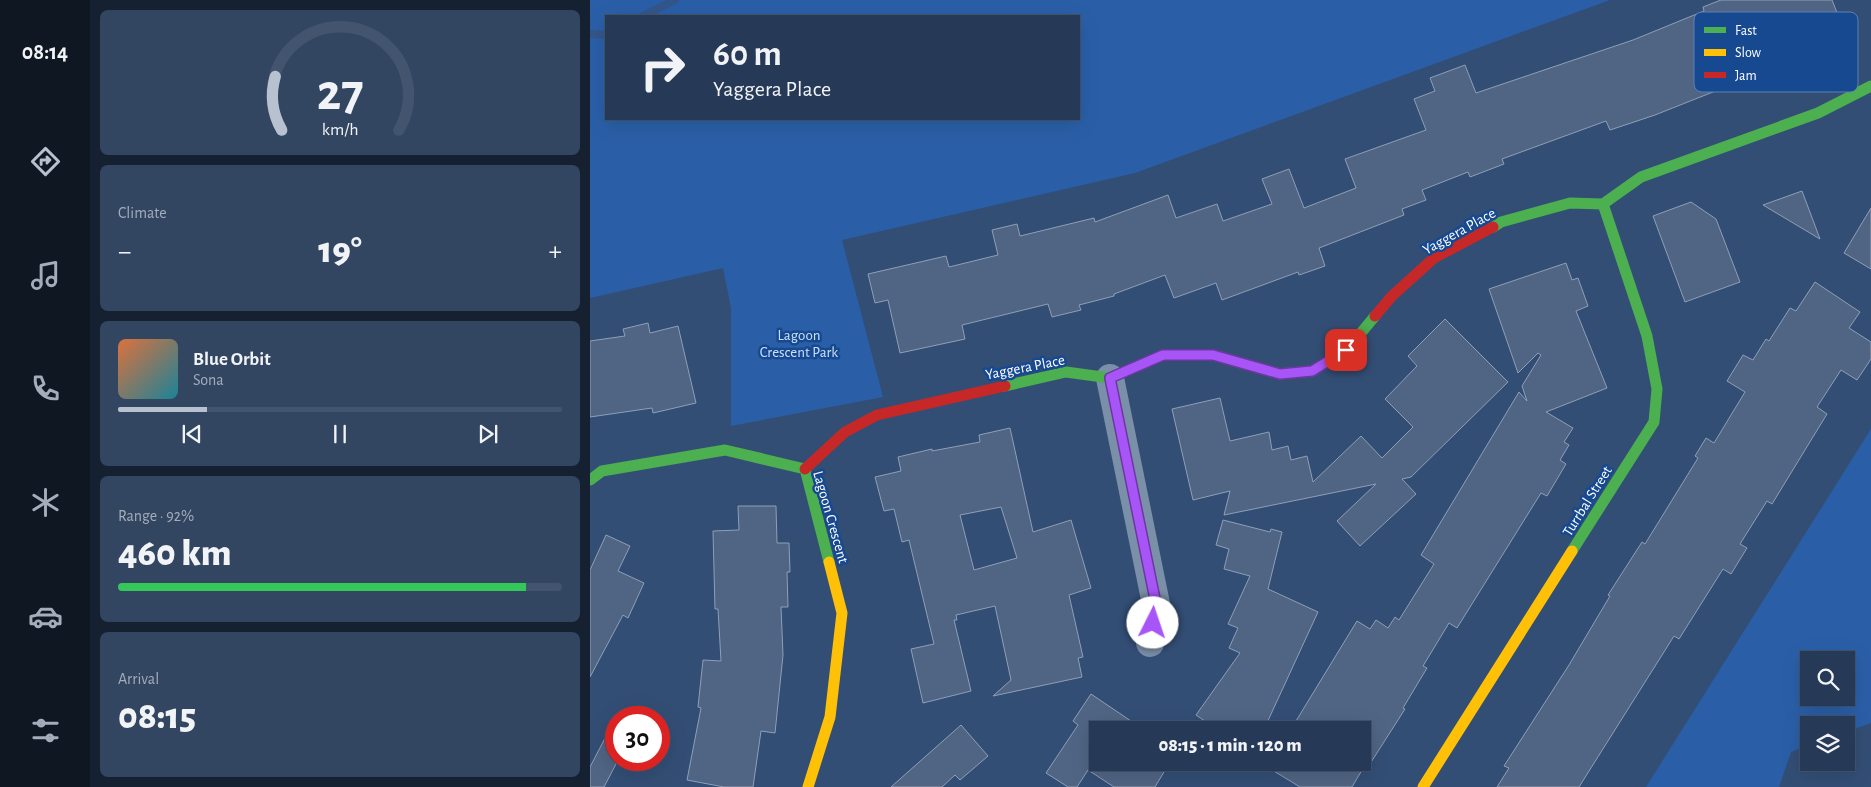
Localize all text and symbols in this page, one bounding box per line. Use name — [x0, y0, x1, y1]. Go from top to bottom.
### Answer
legend — [1694, 12, 1858, 92]
text: Fast — [1735, 24, 1757, 38]
icon: right — [630, 35, 695, 100]
text: 60 m — [713, 37, 782, 72]
text: 08:14 — [22, 41, 68, 63]
text: Slow — [1735, 46, 1762, 60]
text: 27 — [317, 67, 363, 119]
text: Jam — [1735, 69, 1757, 83]
text: Yaggera Place — [713, 78, 831, 100]
text: km/h — [322, 121, 358, 139]
icon: directions — [28, 144, 63, 179]
text: Climate — [118, 205, 167, 221]
street label: Yaggera Place — [1420, 205, 1498, 258]
text: 19° — [318, 232, 362, 270]
text: − — [118, 238, 131, 266]
text: + — [549, 238, 562, 266]
icon: music — [28, 258, 63, 293]
park label: Lagoon Crescent Park — [760, 328, 838, 360]
pin — [1325, 329, 1367, 371]
icon: arrive — [1332, 336, 1360, 364]
text: Blue Orbit — [193, 350, 271, 369]
street label: Yaggera Place — [984, 352, 1066, 383]
icon: phone — [28, 371, 63, 406]
text: Sona — [193, 372, 224, 388]
icon: previous — [178, 420, 206, 448]
icon: pause — [326, 420, 354, 448]
icon: next — [474, 420, 502, 448]
street label: Turrbal Street — [1560, 463, 1615, 539]
street label: Lagoon Crescent — [810, 469, 851, 565]
icon: climate — [28, 485, 63, 520]
text: Range · 92% — [118, 508, 194, 524]
text: 460 km — [118, 535, 232, 573]
position arrow — [1126, 596, 1178, 648]
icon: car — [28, 599, 63, 634]
map controls — [1800, 651, 1855, 771]
button: search — [1800, 651, 1855, 706]
text: Arrival — [118, 671, 159, 687]
text: 08:15 — [118, 698, 196, 736]
speed limit sign: 30 — [605, 706, 670, 771]
icon: filters — [28, 713, 63, 748]
button: layers — [1800, 716, 1855, 771]
text: 08:15 · 1 min · 120 m — [1158, 736, 1302, 755]

